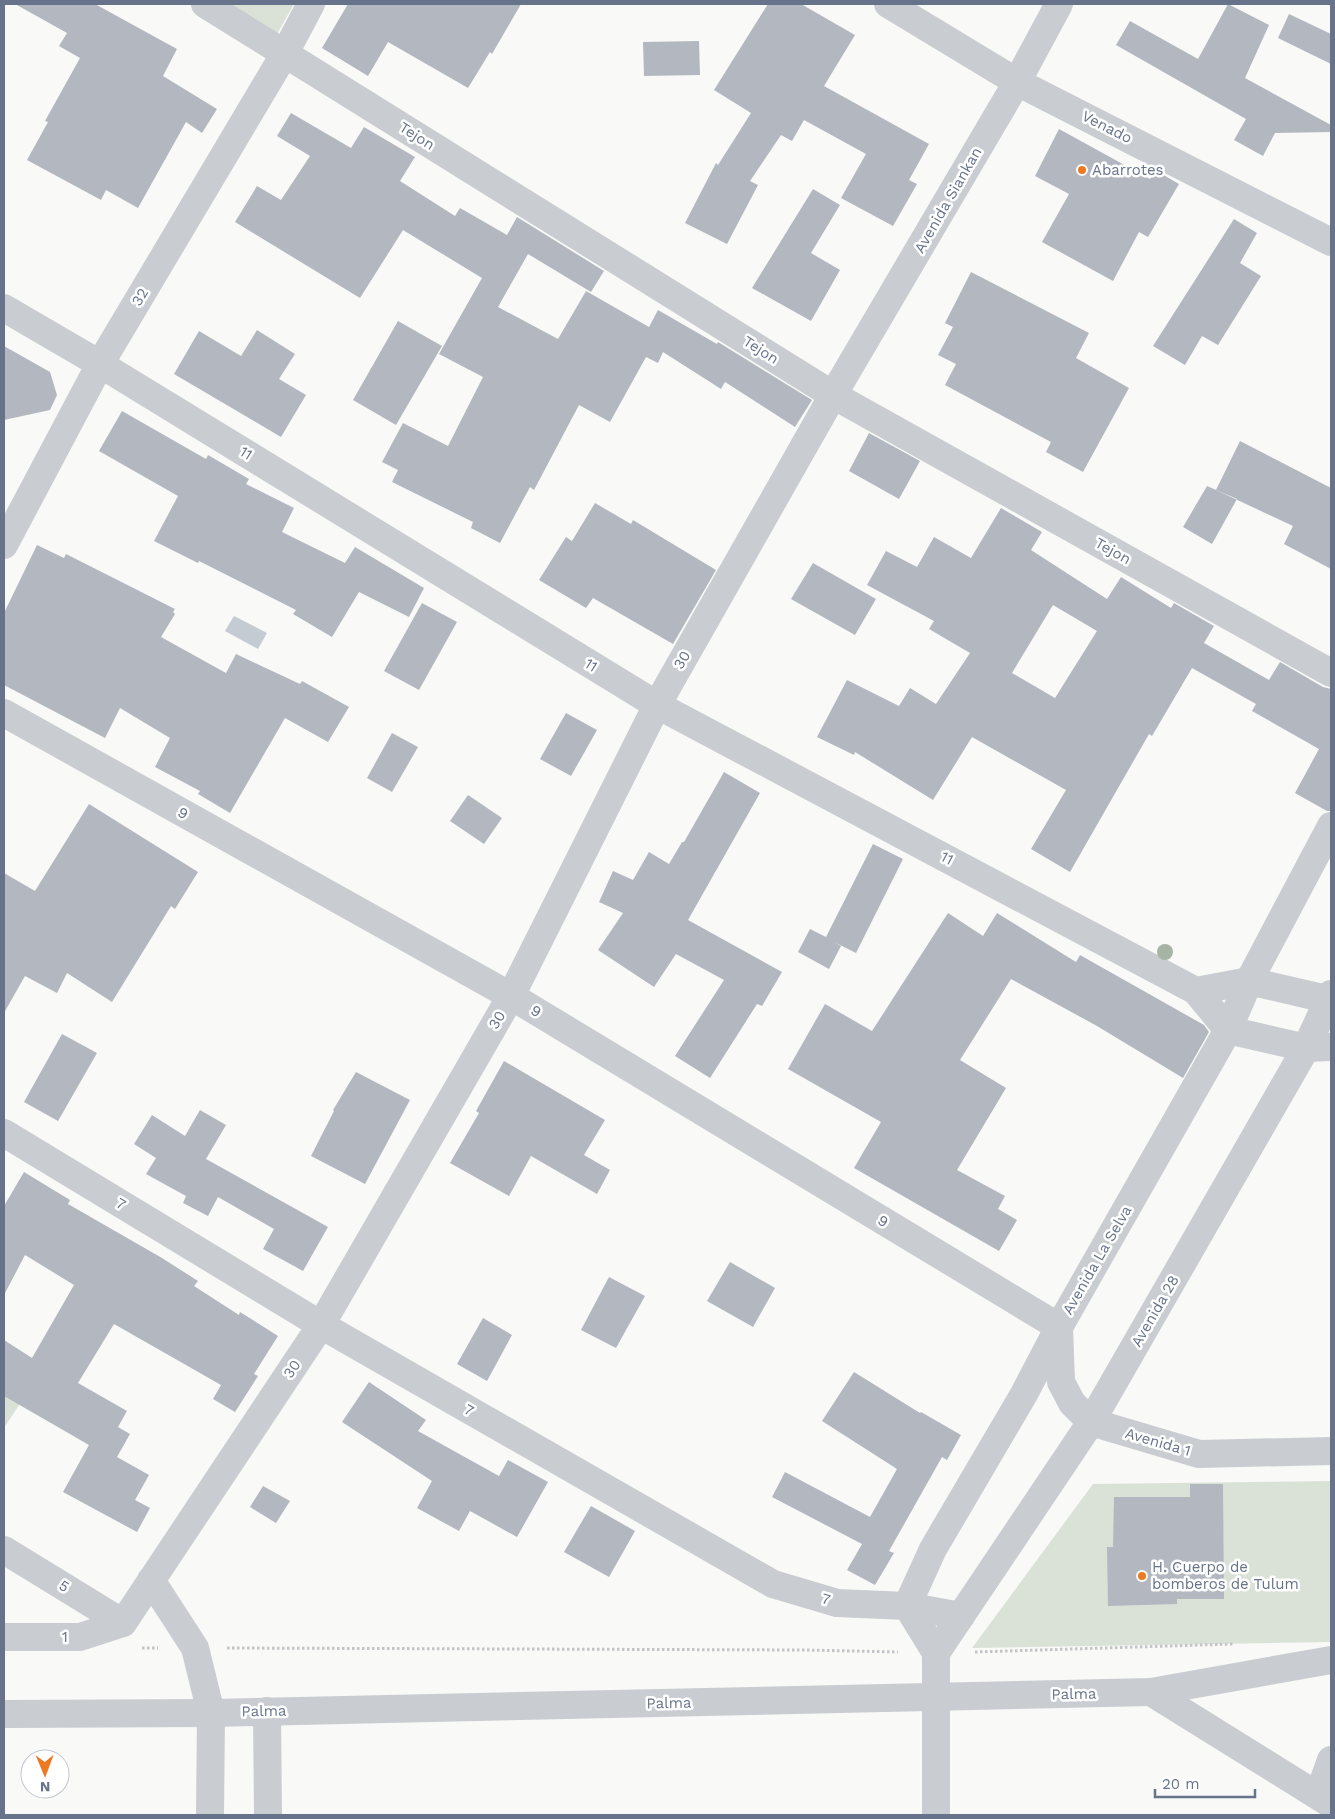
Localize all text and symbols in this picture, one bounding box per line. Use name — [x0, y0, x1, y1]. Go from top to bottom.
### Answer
street label: Venado — [1079, 107, 1135, 147]
street label: Tejon — [396, 118, 438, 154]
street label: Avenida Siankan — [910, 144, 986, 256]
place label: Abarrotes — [1092, 161, 1164, 179]
marker: Abarrotes — [1076, 164, 1088, 176]
street label: 32 — [128, 285, 152, 309]
street label: Tejon — [740, 332, 782, 368]
street label: 11 — [236, 442, 256, 464]
street label: Tejon — [1092, 534, 1134, 568]
street label: 30 — [670, 648, 694, 672]
street label: 11 — [581, 654, 601, 676]
street label: 9 — [175, 803, 191, 823]
street label: 11 — [938, 847, 956, 869]
street label: 9 — [527, 1001, 545, 1021]
street label: 30 — [485, 1008, 509, 1032]
street label: 7 — [113, 1194, 129, 1214]
street label: Avenida La Selva — [1059, 1202, 1136, 1318]
street label: 9 — [874, 1211, 892, 1231]
street label: Avenida 28 — [1127, 1272, 1183, 1350]
street label: 30 — [279, 1356, 305, 1382]
street label: 7 — [461, 1400, 477, 1420]
street label: Avenida 1 — [1123, 1424, 1193, 1460]
place label: H. Cuerpo de bomberos de Tulum — [1152, 1558, 1299, 1593]
marker: H. Cuerpo de bomberos de Tulum — [1136, 1570, 1148, 1582]
street label: 5 — [56, 1576, 72, 1596]
street label: 7 — [819, 1589, 833, 1609]
street label: 1 — [62, 1628, 68, 1646]
street label: Palma — [1051, 1685, 1097, 1703]
street label: Palma — [646, 1694, 692, 1712]
street label: Palma — [241, 1702, 287, 1720]
north arrow — [20, 1749, 70, 1799]
scale bar — [1155, 1766, 1255, 1798]
text: 20 m — [1162, 1775, 1200, 1793]
text: N — [40, 1779, 51, 1795]

